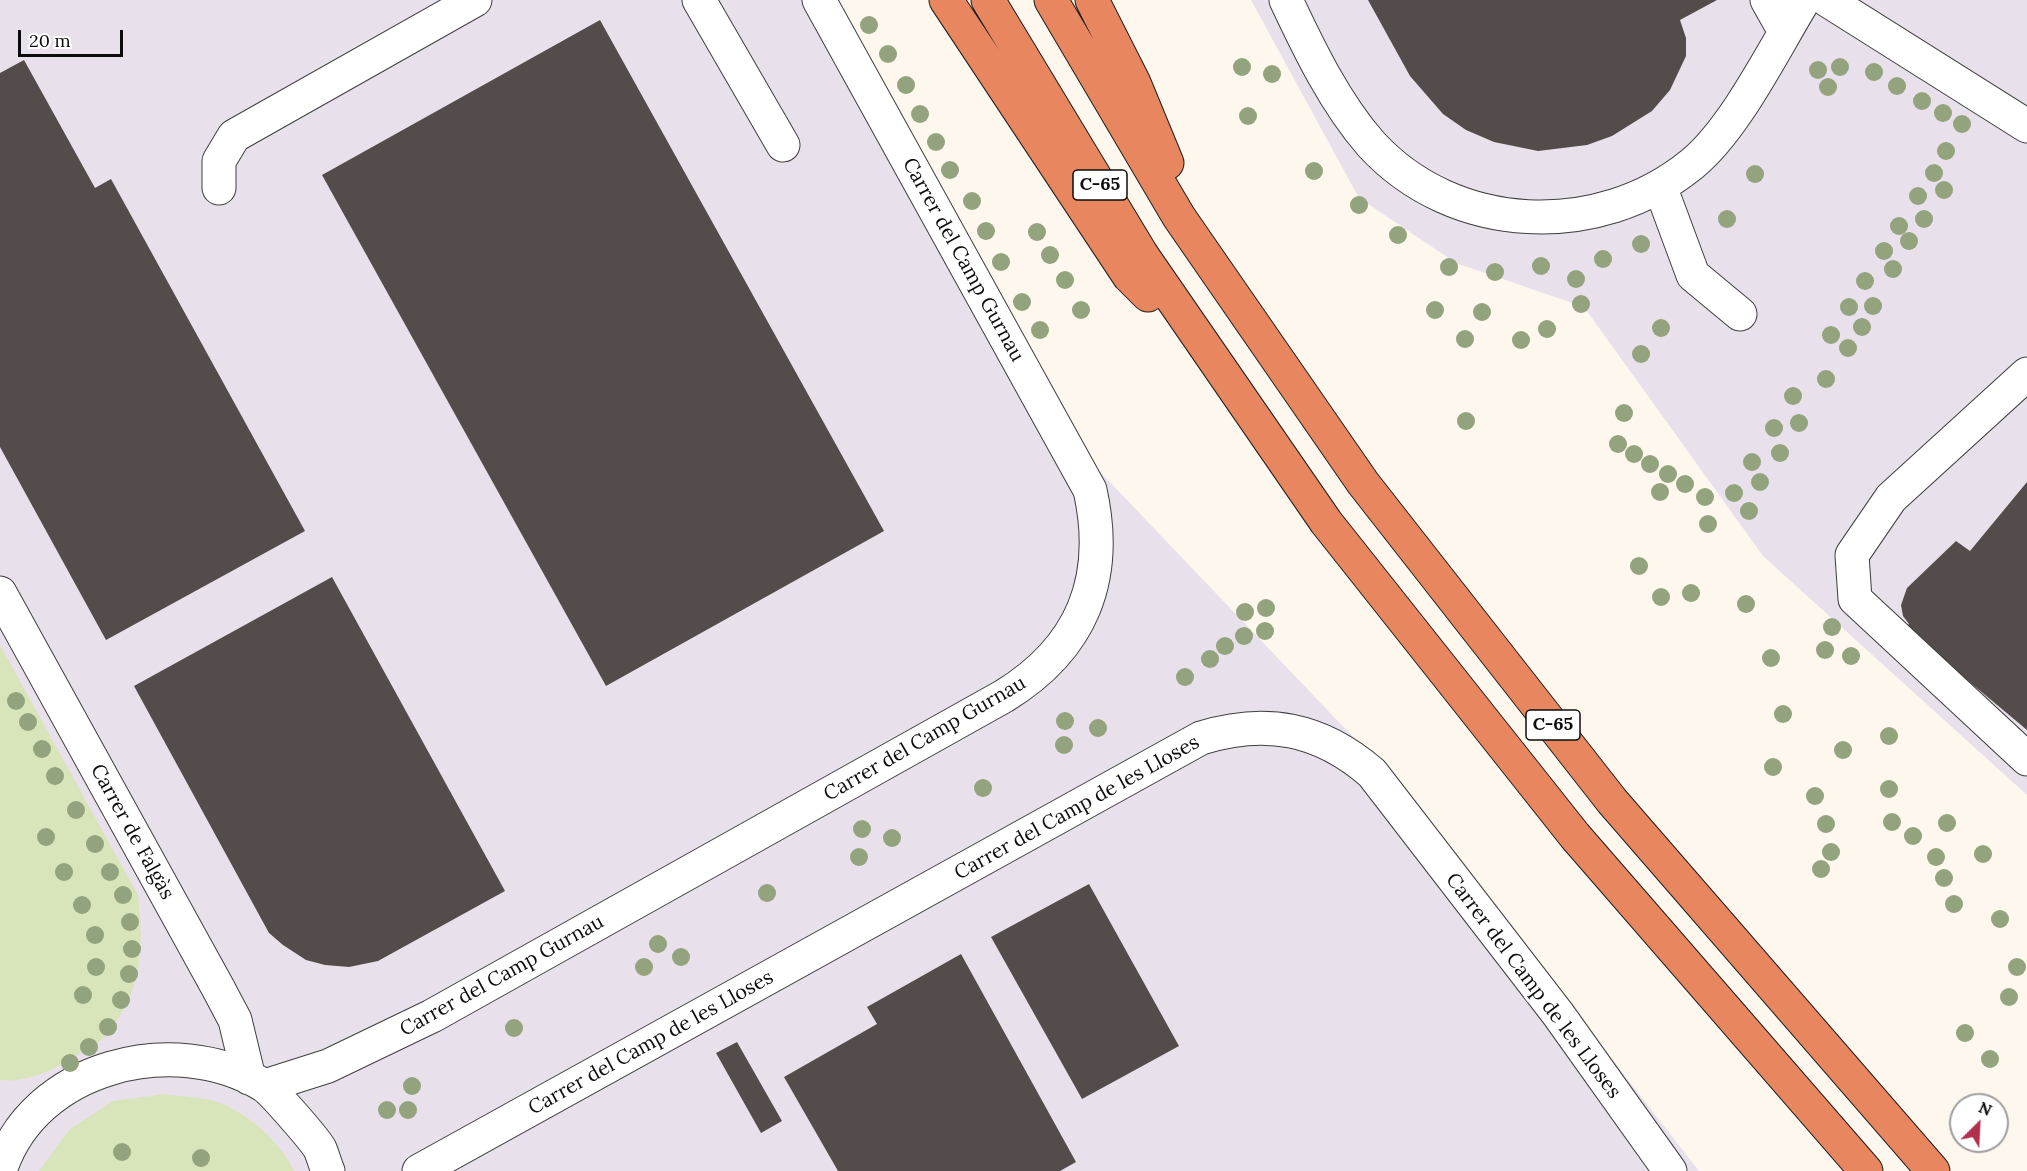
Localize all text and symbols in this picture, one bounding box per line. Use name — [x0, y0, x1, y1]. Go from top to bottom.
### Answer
scale bar — [21, 18, 126, 56]
text: 20 m — [29, 29, 71, 52]
street label: Carrer del Camp Gurnau — [897, 154, 1029, 366]
road number: C-65 — [1073, 170, 1127, 200]
street label: Carrer del Camp Gurnau — [820, 671, 1030, 807]
road number: C-65 — [1526, 710, 1580, 740]
street label: Carrer del Camp de les Lloses — [950, 731, 1204, 885]
street label: Carrer de Falgàs — [85, 760, 179, 904]
street label: Carrer del Camp de les Lloses — [1440, 869, 1626, 1103]
street label: Carrer del Camp Gurnau — [396, 910, 608, 1042]
street label: Carrer del Camp de les Lloses — [524, 966, 778, 1120]
north arrow — [1949, 1093, 2009, 1153]
text: N — [1976, 1097, 1995, 1120]

